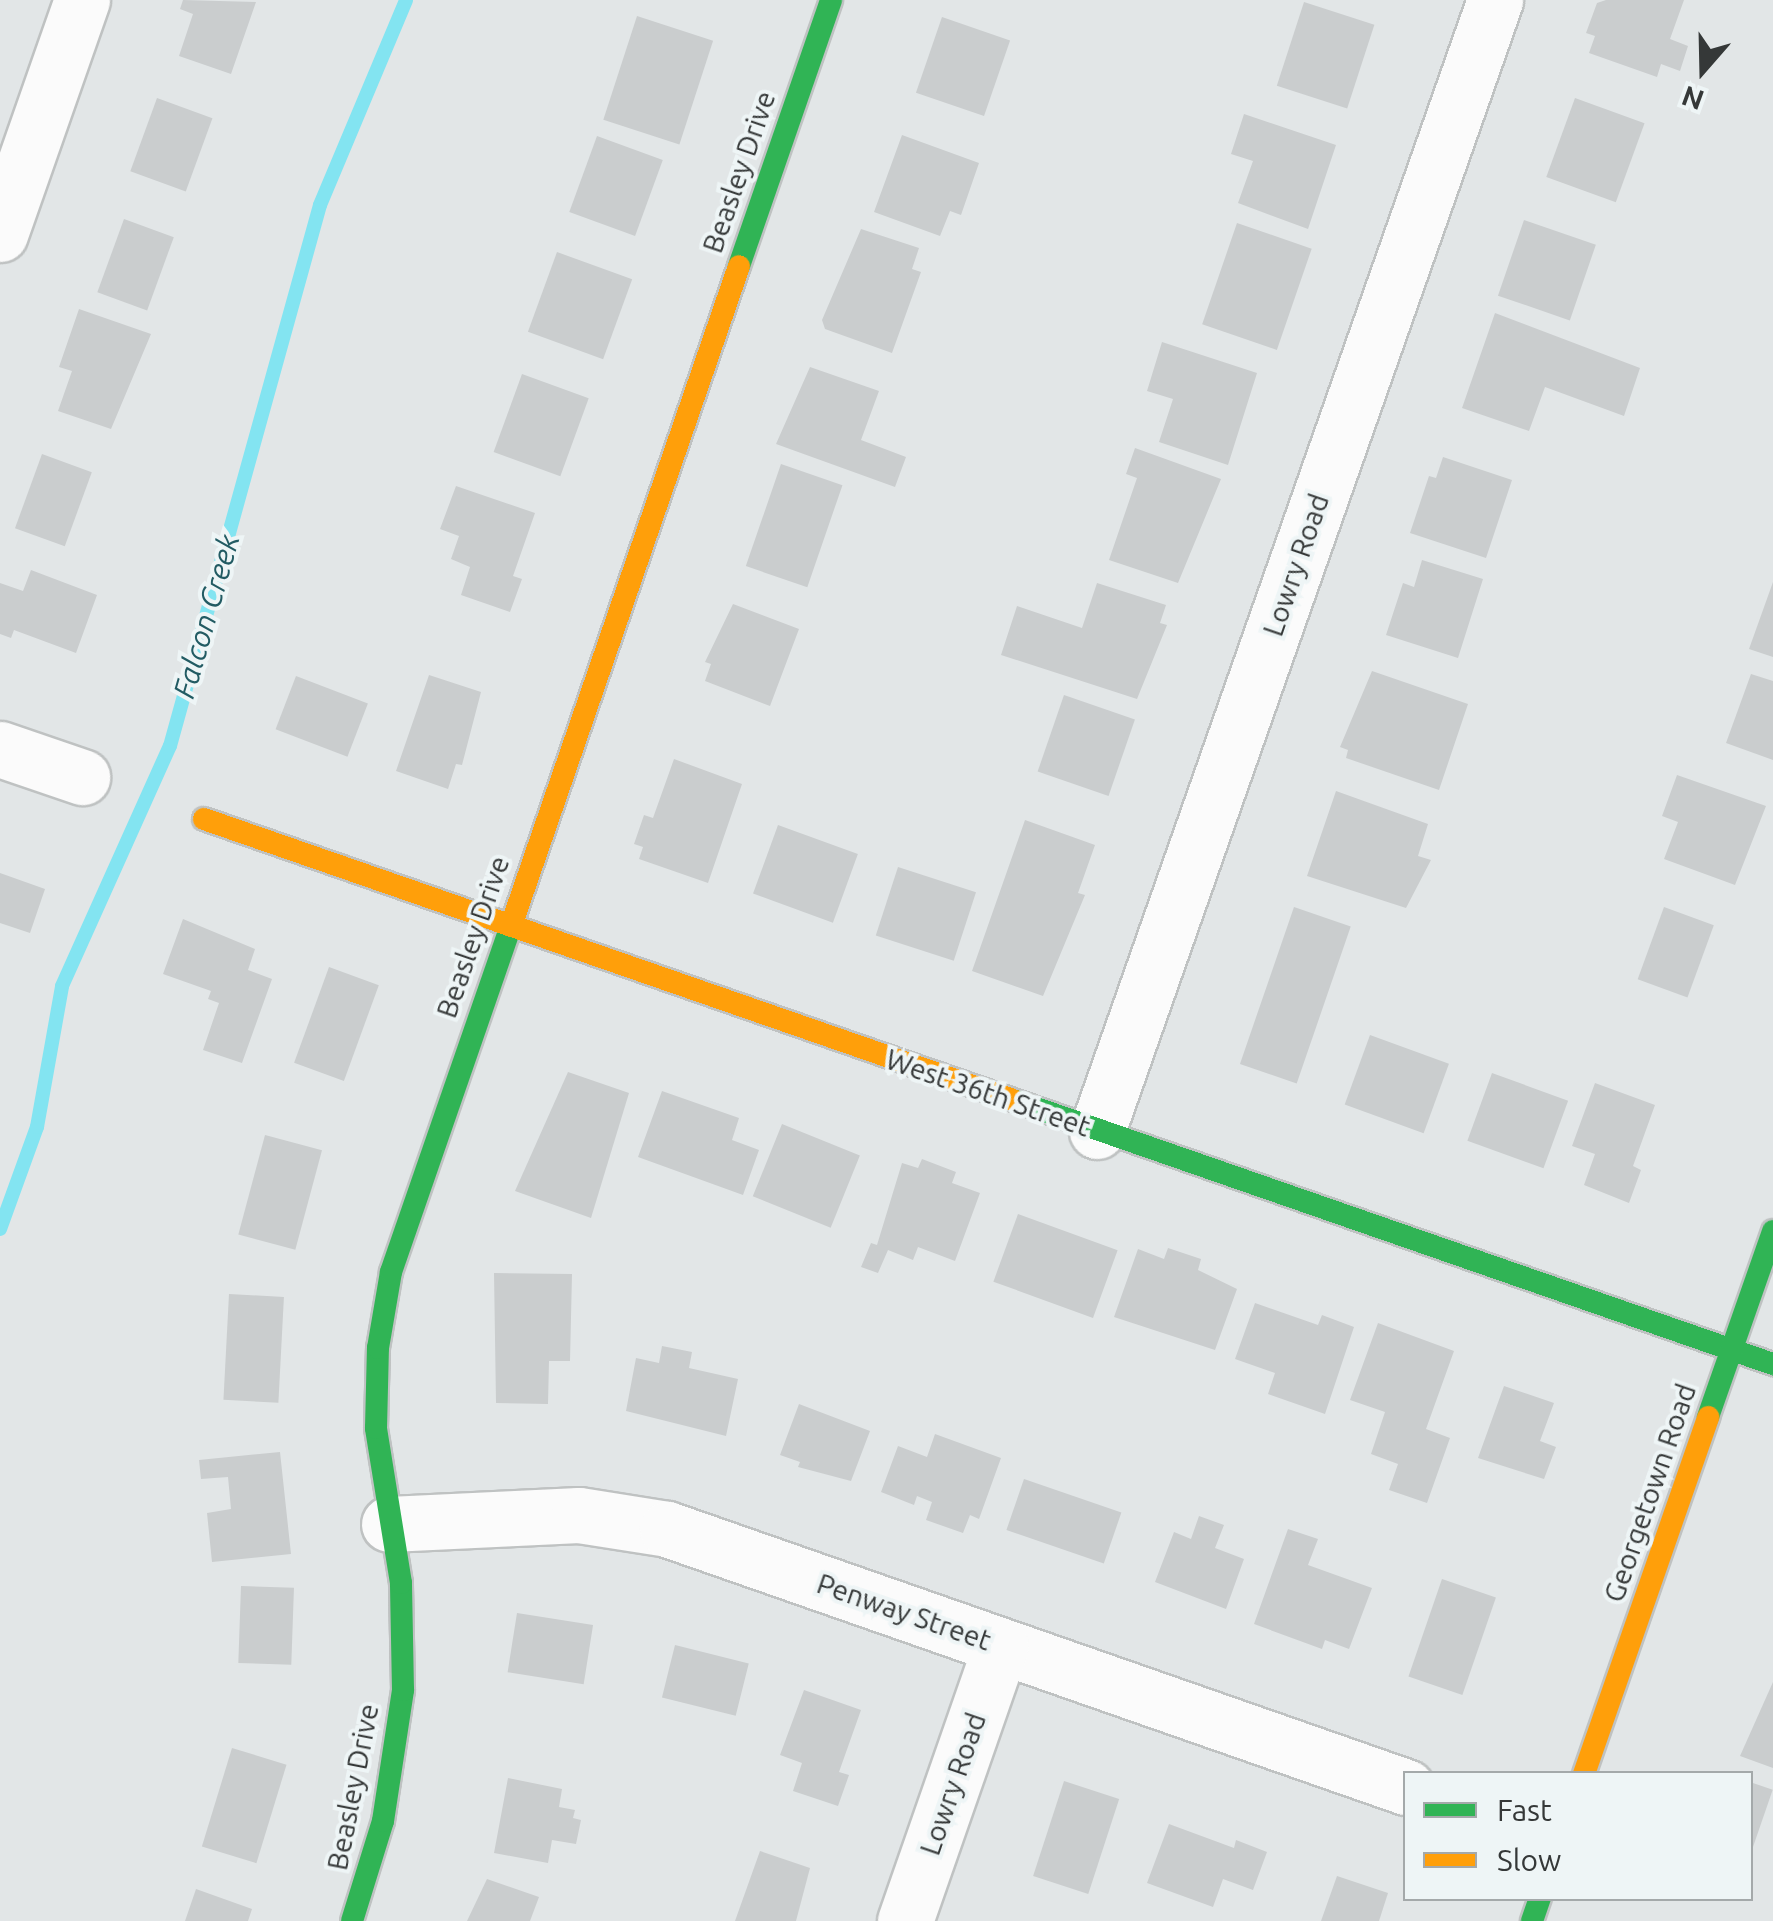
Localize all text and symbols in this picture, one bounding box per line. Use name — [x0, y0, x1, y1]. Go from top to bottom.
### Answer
north arrow — [1653, 20, 1753, 120]
text: N — [1677, 81, 1708, 117]
street label: Beasley Drive — [696, 87, 782, 257]
street label: Lowry Road — [1256, 490, 1336, 640]
water label: Falcon Creek — [165, 530, 247, 702]
street label: Beasley Drive — [430, 852, 516, 1022]
street label: West 36th Street — [882, 1042, 1094, 1144]
street label: Georgetown Road — [1597, 1380, 1703, 1606]
street label: Penway Street — [813, 1567, 995, 1657]
street label: Beasley Drive — [320, 1701, 386, 1873]
street label: Lowry Road — [913, 1709, 993, 1859]
legend — [1403, 1771, 1753, 1901]
text: Fast — [1497, 1793, 1552, 1827]
text: Slow — [1497, 1843, 1561, 1877]

